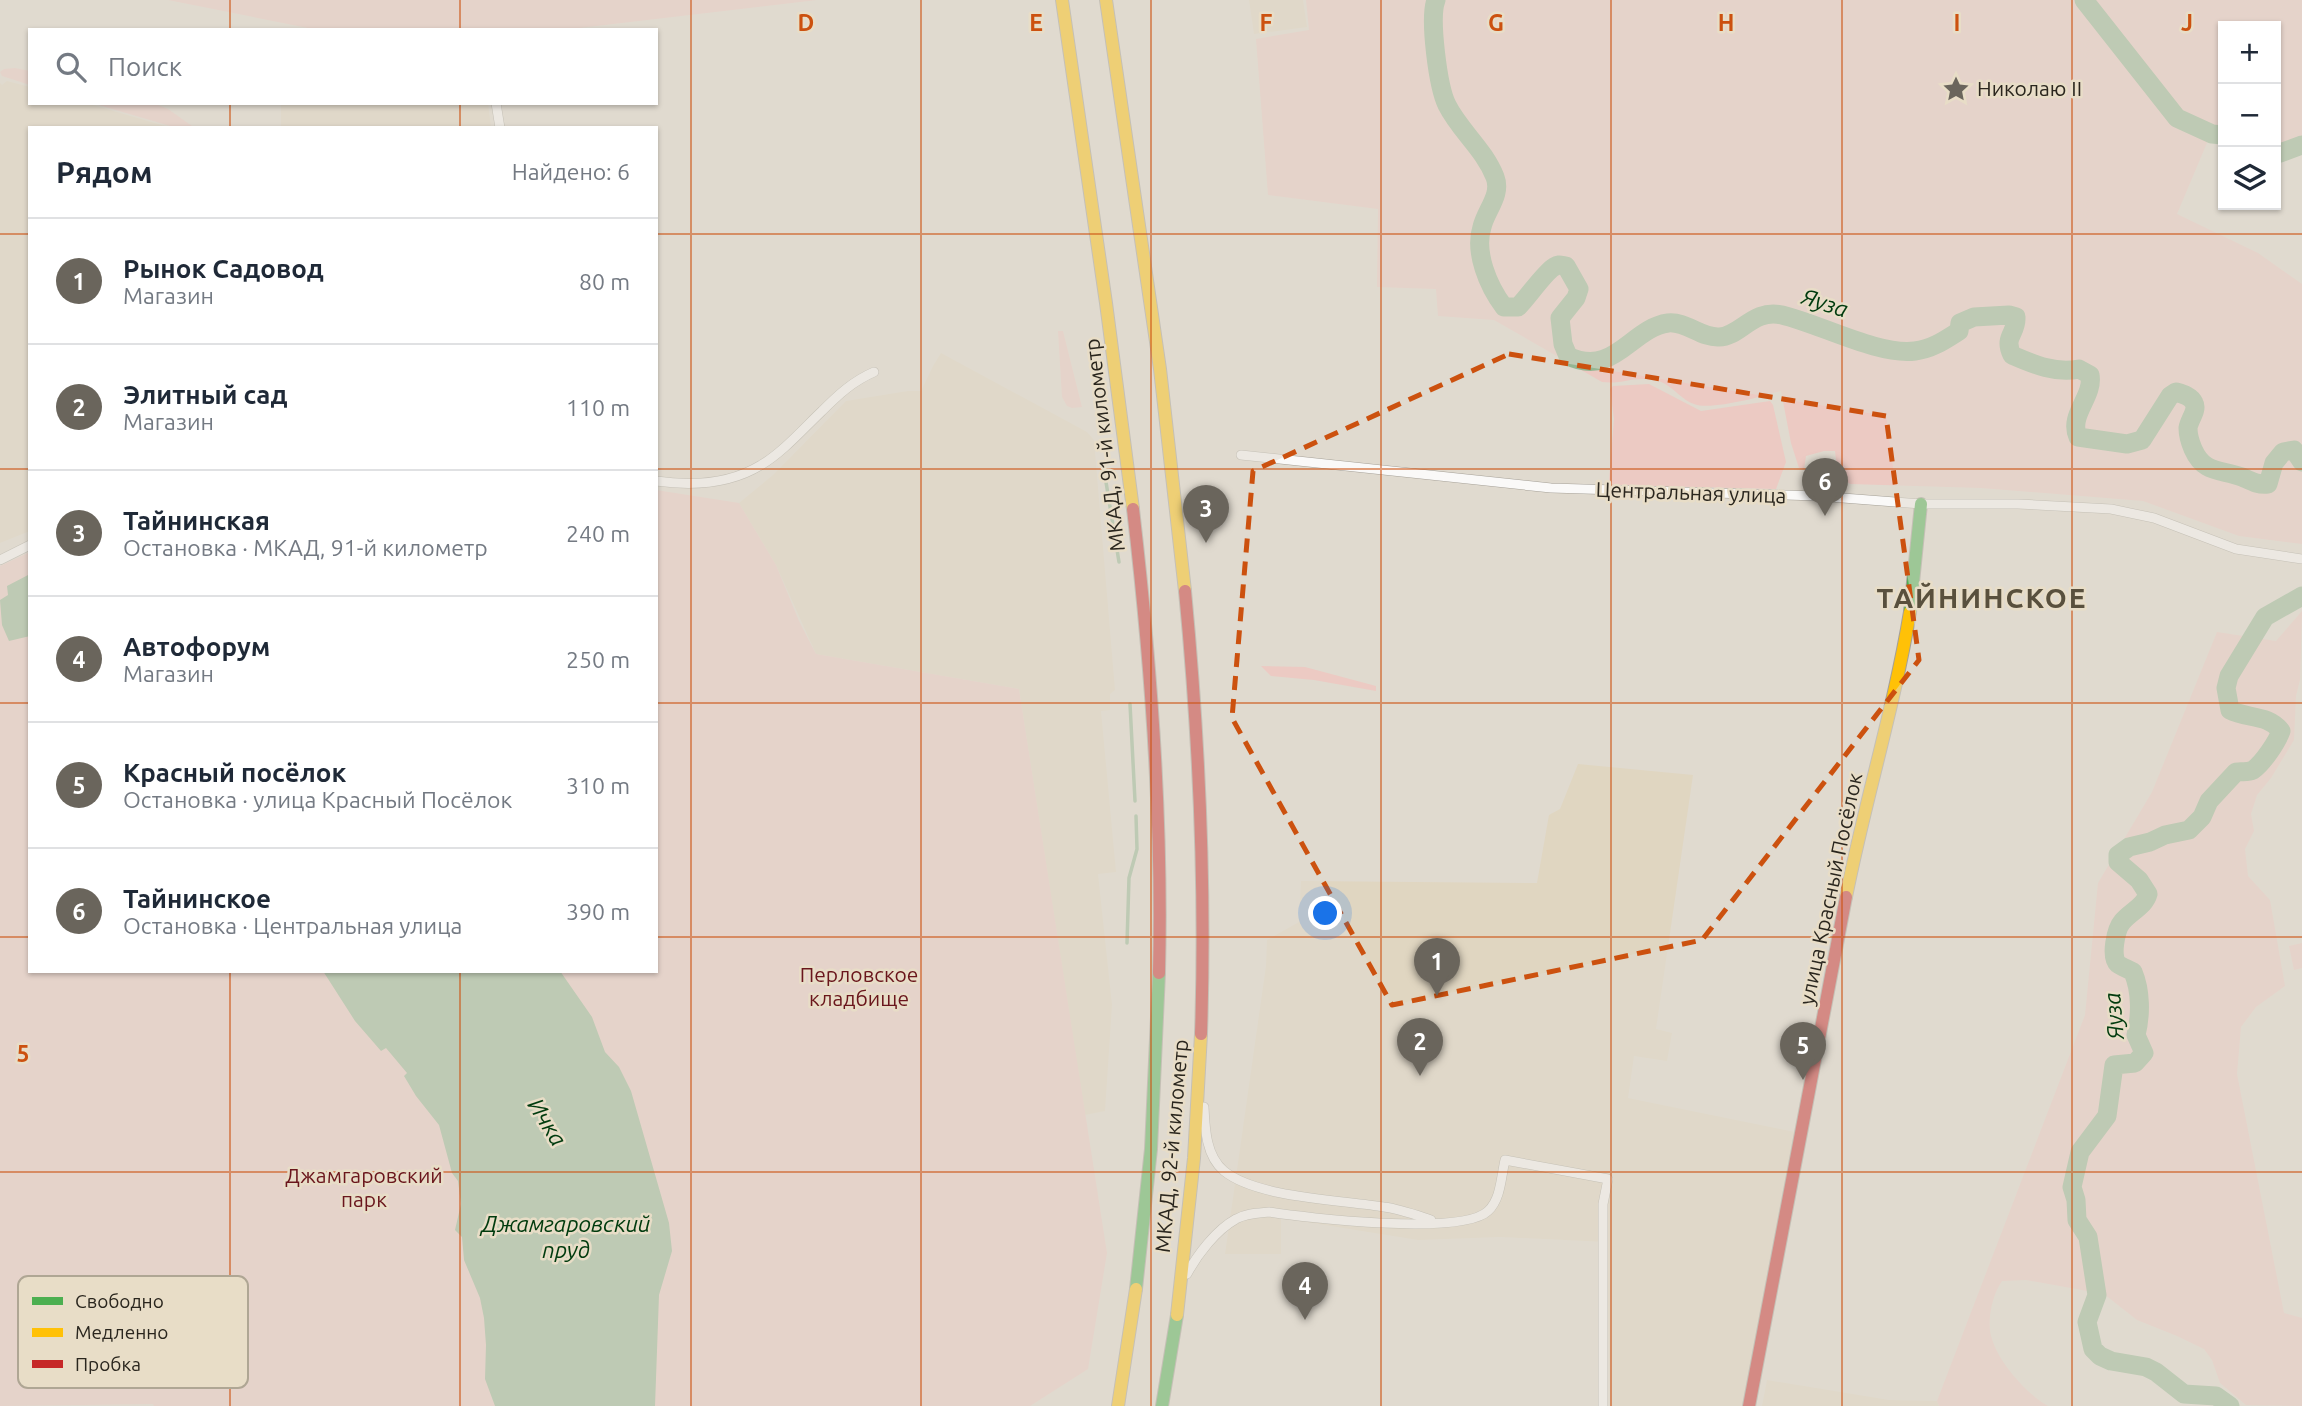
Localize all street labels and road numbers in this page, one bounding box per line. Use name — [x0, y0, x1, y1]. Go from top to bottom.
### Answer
street label: МКАД, 91-й километр — [1079, 337, 1129, 553]
street label: Центральная улица — [1595, 477, 1787, 507]
street label: улица Красный Посёлок — [1794, 770, 1866, 1007]
street label: МКАД, 92-й километр — [1150, 1038, 1192, 1254]

